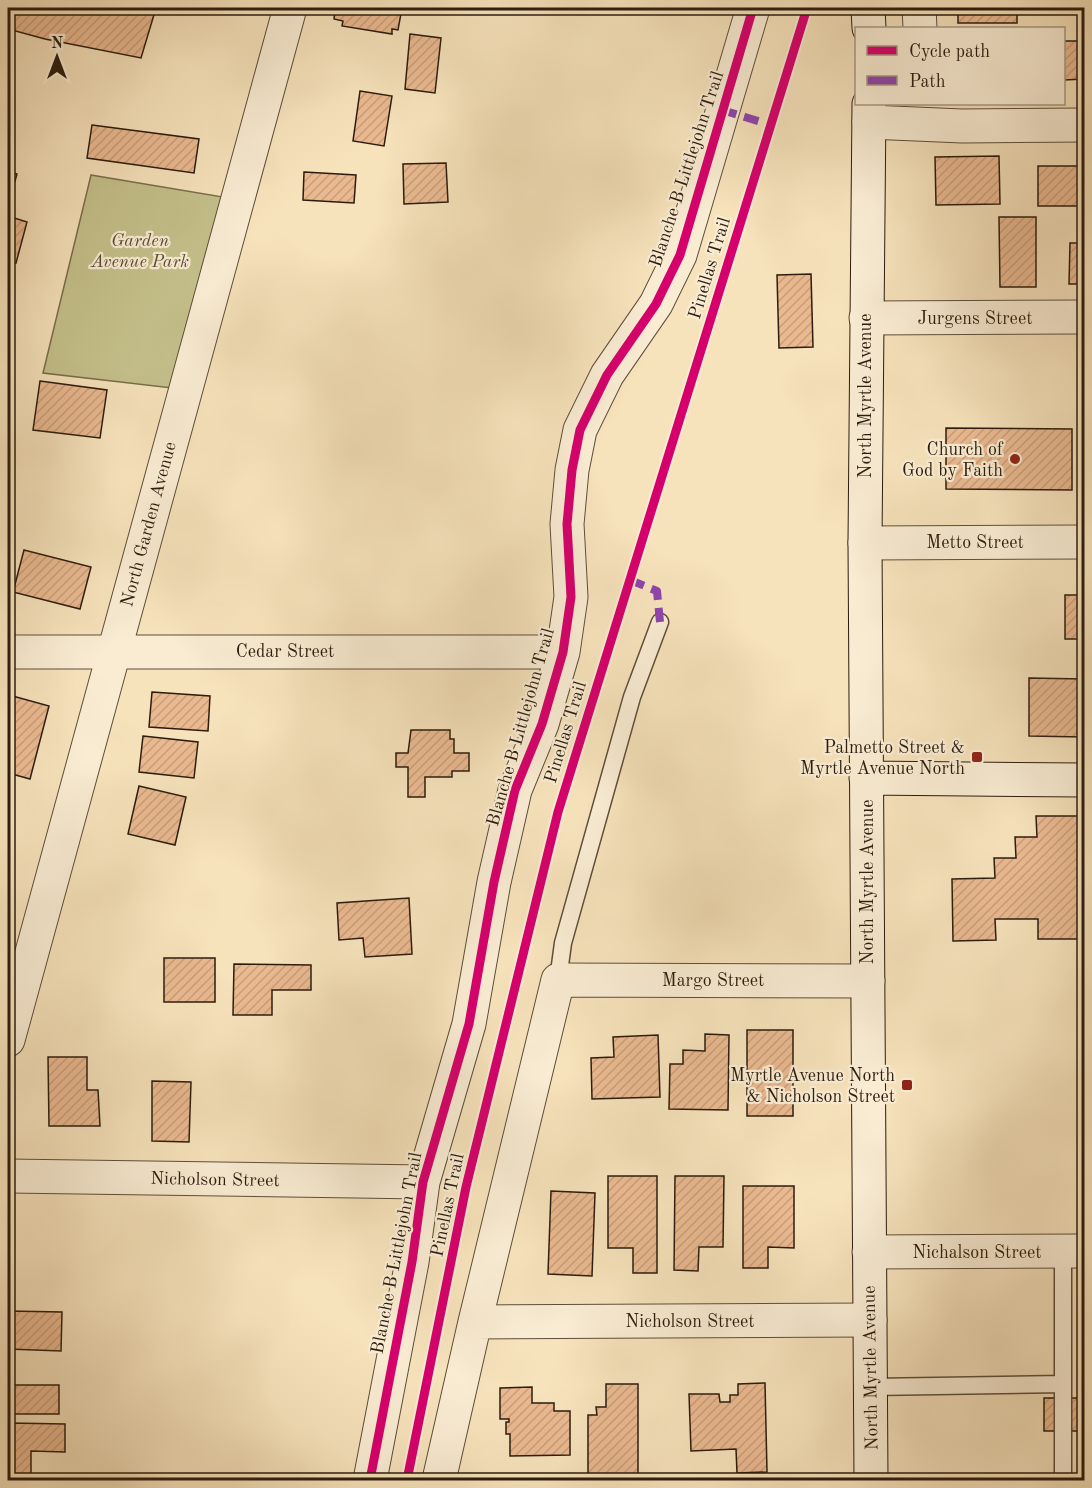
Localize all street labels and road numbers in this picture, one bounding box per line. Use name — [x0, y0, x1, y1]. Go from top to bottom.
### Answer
street label: Blanche B Littlejohn Trail — [647, 69, 727, 270]
street label: Pinellas Trail — [686, 215, 734, 321]
street label: Jurgens Street — [918, 310, 1032, 328]
street label: North Myrtle Avenue — [857, 314, 875, 478]
street label: North Garden Avenue — [118, 440, 180, 609]
street label: Metto Street — [926, 534, 1024, 552]
street label: Blanche B Littlejohn Trail — [484, 626, 558, 828]
street label: Cedar Street — [236, 643, 334, 661]
street label: Pinellas Trail — [542, 679, 590, 785]
street label: North Myrtle Avenue — [859, 800, 877, 964]
street label: Margo Street — [662, 972, 764, 990]
street label: Blanche B Littlejohn Trail — [369, 1151, 425, 1356]
street label: Pinellas Trail — [428, 1152, 468, 1259]
street label: Nicholson Street — [150, 1170, 280, 1190]
street label: Nichalson Street — [912, 1244, 1042, 1262]
street label: North Myrtle Avenue — [861, 1285, 881, 1451]
street label: Nicholson Street — [625, 1313, 755, 1331]

